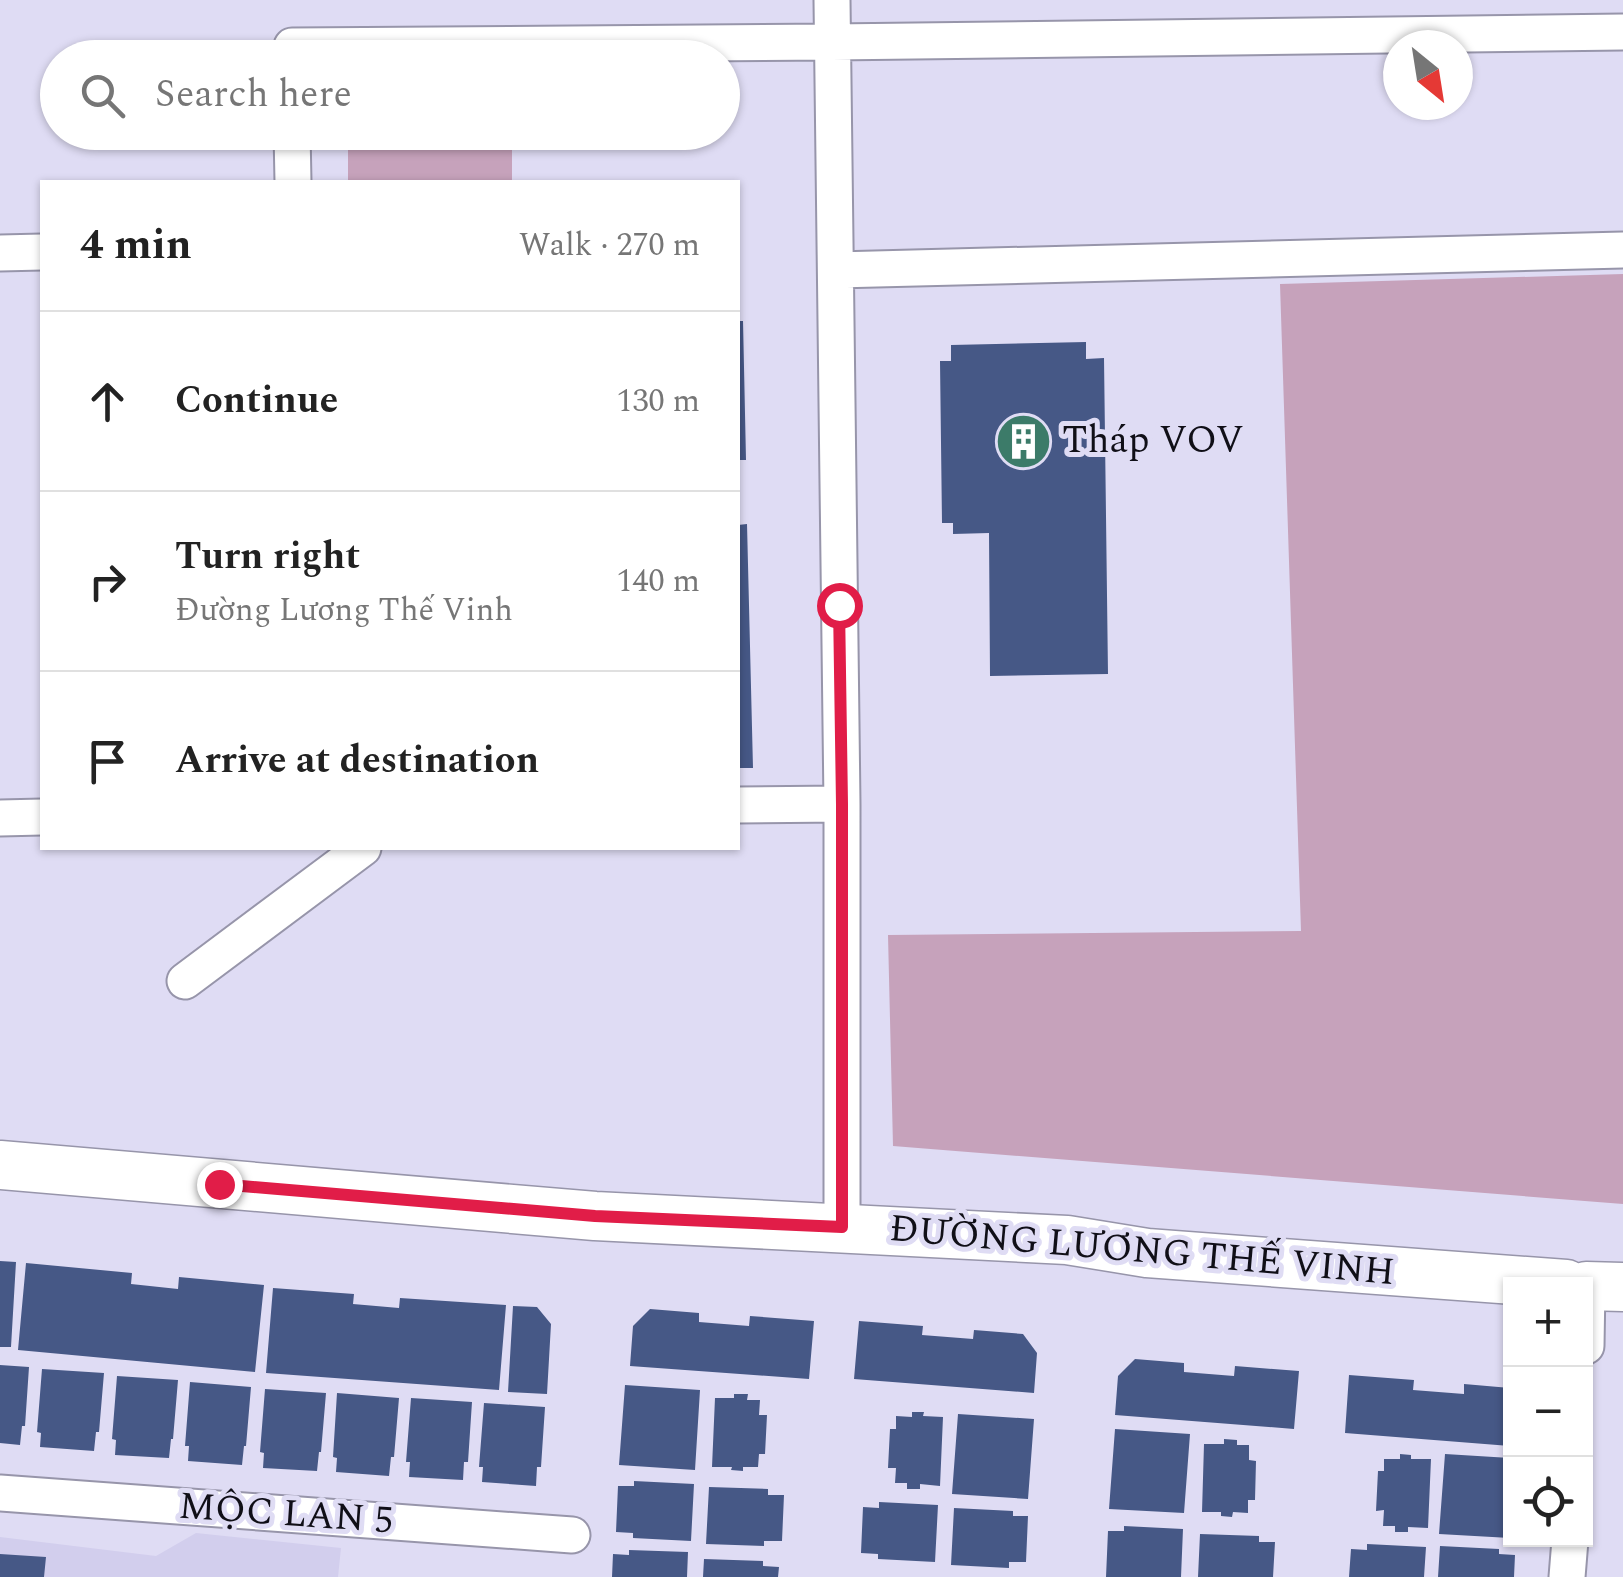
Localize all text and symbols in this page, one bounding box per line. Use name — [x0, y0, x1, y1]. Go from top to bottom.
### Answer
north arrow — [1383, 30, 1473, 120]
search box — [40, 40, 740, 150]
text: Search here — [155, 66, 352, 124]
icon: search — [75, 68, 130, 123]
text: 4 min — [80, 214, 192, 277]
text: Walk · 270 m — [519, 221, 700, 270]
text: Continue — [175, 372, 338, 430]
icon: ahead — [80, 374, 135, 429]
text: 130 m — [616, 377, 700, 426]
building icon: Tháp VOV — [993, 411, 1053, 471]
place label: Tháp VOV — [1062, 412, 1244, 470]
text: Turn right — [175, 528, 360, 586]
icon: right — [80, 554, 135, 609]
text: 140 m — [616, 557, 700, 606]
route start — [817, 583, 863, 629]
text: Đường Lương Thế Vinh — [175, 586, 513, 635]
text: Arrive at destination — [175, 732, 539, 790]
icon: arrive — [80, 734, 135, 789]
route end — [197, 1162, 243, 1208]
street label: ĐƯỜNG LƯƠNG THẾ VINH — [887, 1200, 1397, 1302]
map controls — [1503, 1277, 1593, 1547]
button: + — [1503, 1277, 1593, 1367]
button: − — [1503, 1367, 1593, 1457]
button: locate — [1503, 1457, 1593, 1547]
street label: MỘC LAN 5 — [177, 1478, 395, 1550]

